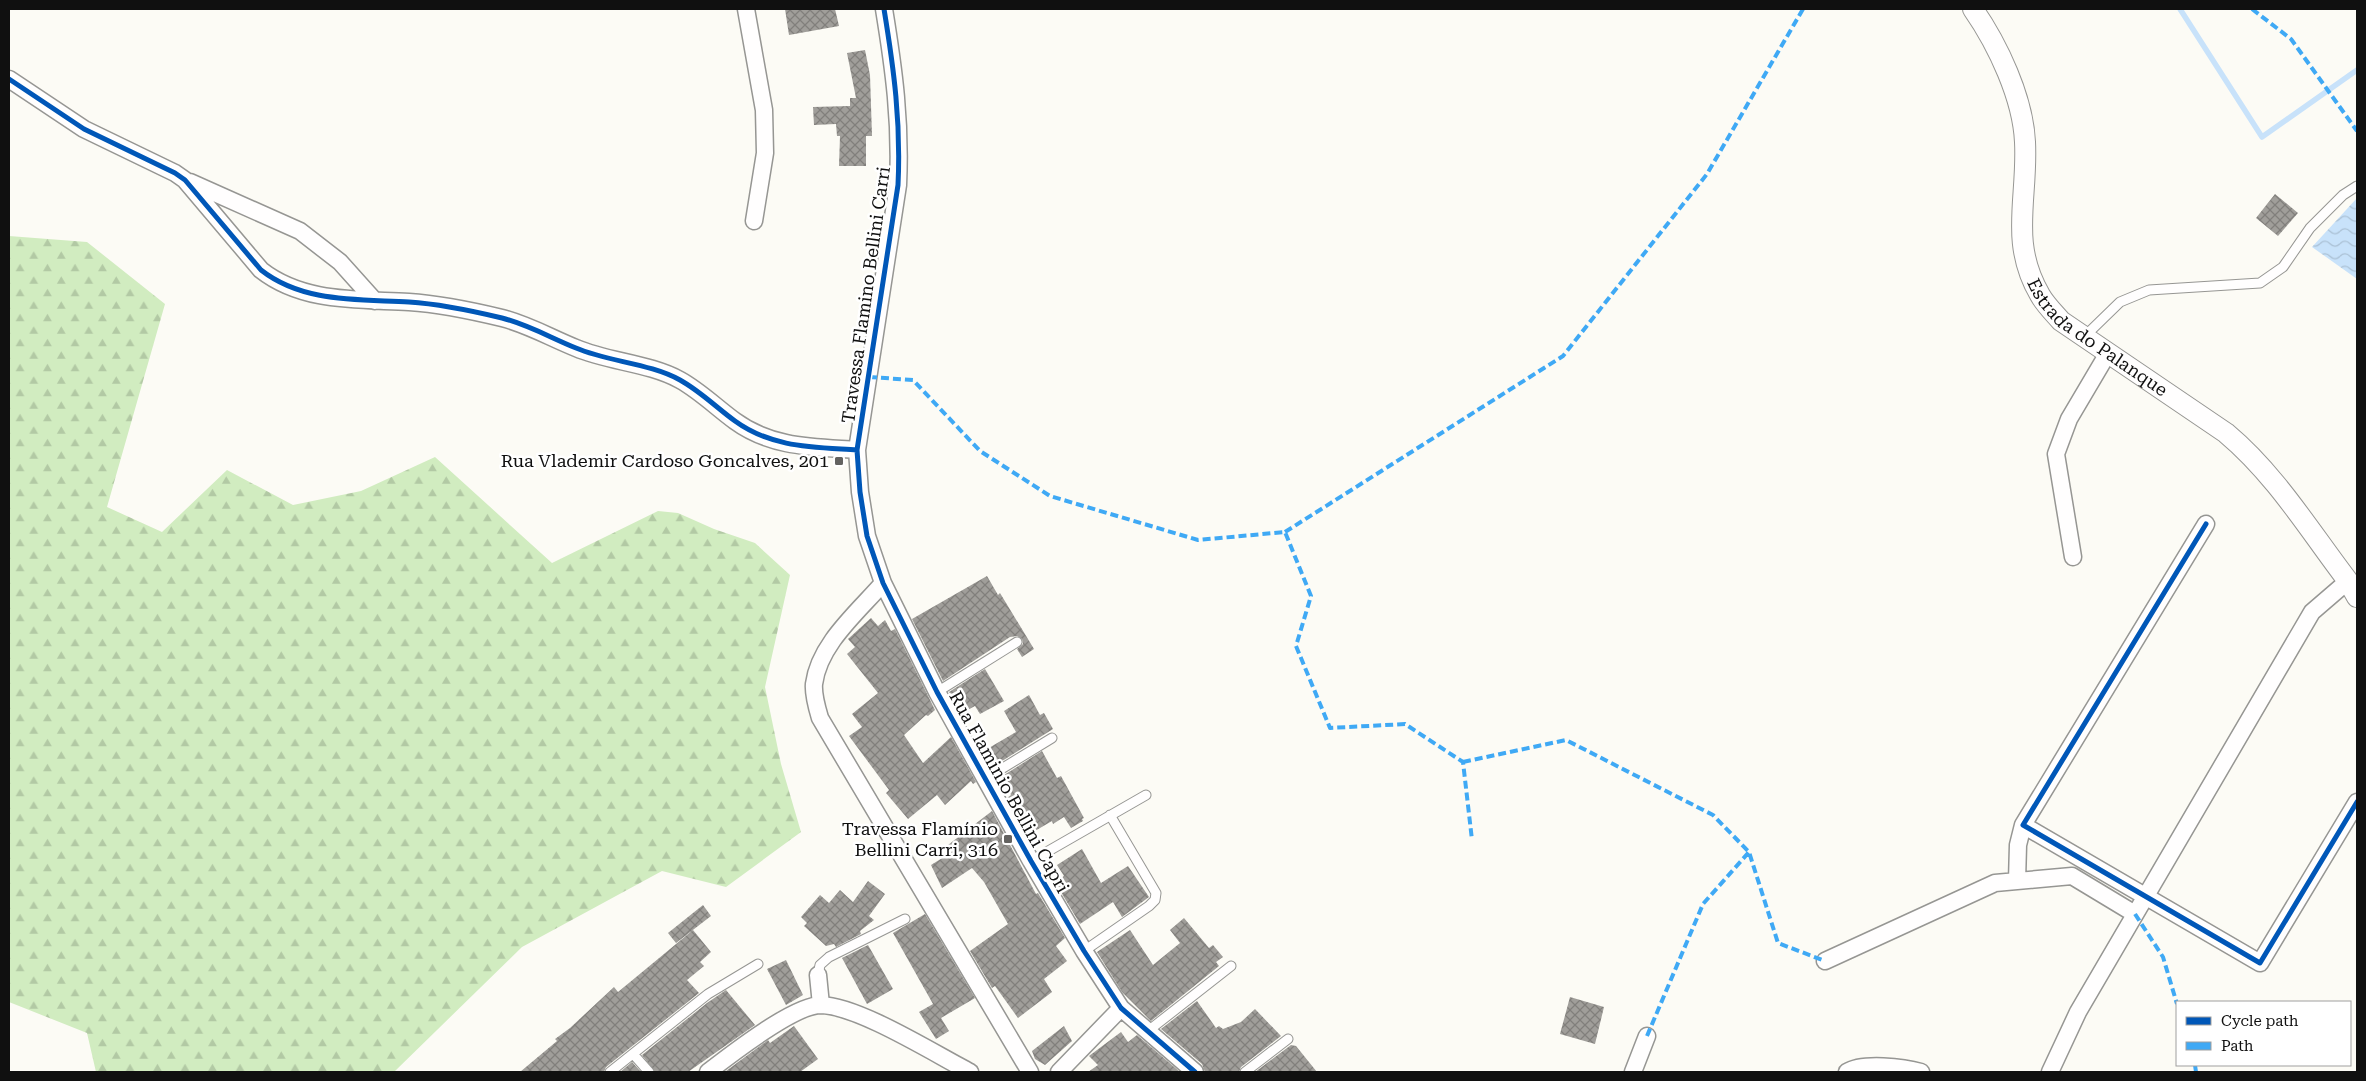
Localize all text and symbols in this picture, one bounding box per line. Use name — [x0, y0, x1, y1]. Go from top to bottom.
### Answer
street label: Travessa Flamino Bellini Carri — [837, 165, 894, 425]
street label: Estrada do Palanque — [2023, 275, 2172, 400]
place label: Rua Vlademir Cardoso Goncalves, 201 — [501, 450, 829, 471]
marker: Rua Vlademir Cardoso Goncalves, 201 — [833, 455, 845, 467]
street label: Rua Flaminio Bellini Capri — [945, 687, 1074, 896]
place label: Travessa Flamínio Bellini Carri, 316 — [842, 818, 998, 860]
marker: Travessa Flamínio Bellini Carri, 316 — [1002, 833, 1014, 845]
legend — [2176, 1001, 2351, 1066]
text: Cycle path — [2221, 1012, 2299, 1030]
text: Path — [2221, 1037, 2254, 1055]

